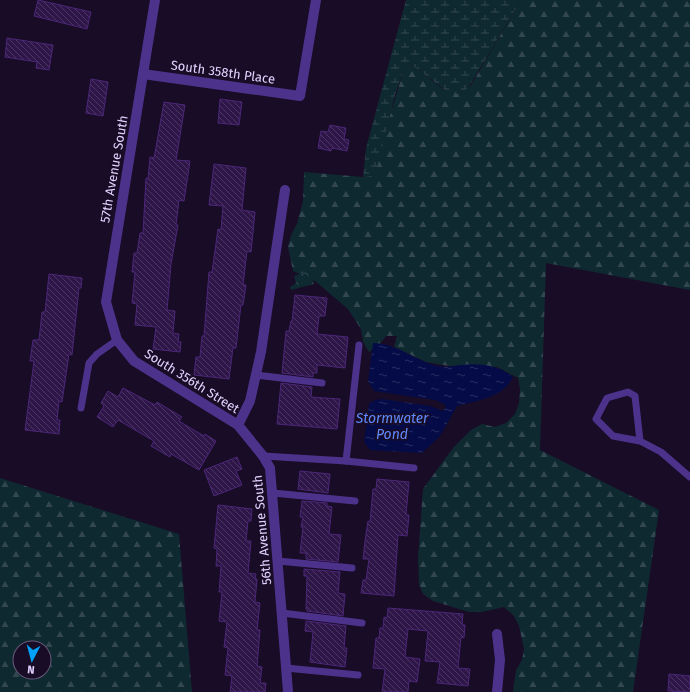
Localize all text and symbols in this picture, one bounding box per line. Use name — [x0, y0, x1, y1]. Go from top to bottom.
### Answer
street label: South 358th Place — [170, 57, 276, 87]
street label: 57th Avenue South — [97, 114, 131, 224]
street label: South 356th Street — [142, 346, 242, 416]
water label: Stormwater Pond — [355, 410, 429, 443]
street label: 56th Avenue South — [250, 474, 274, 586]
north arrow — [12, 640, 52, 680]
text: N — [27, 663, 35, 676]

